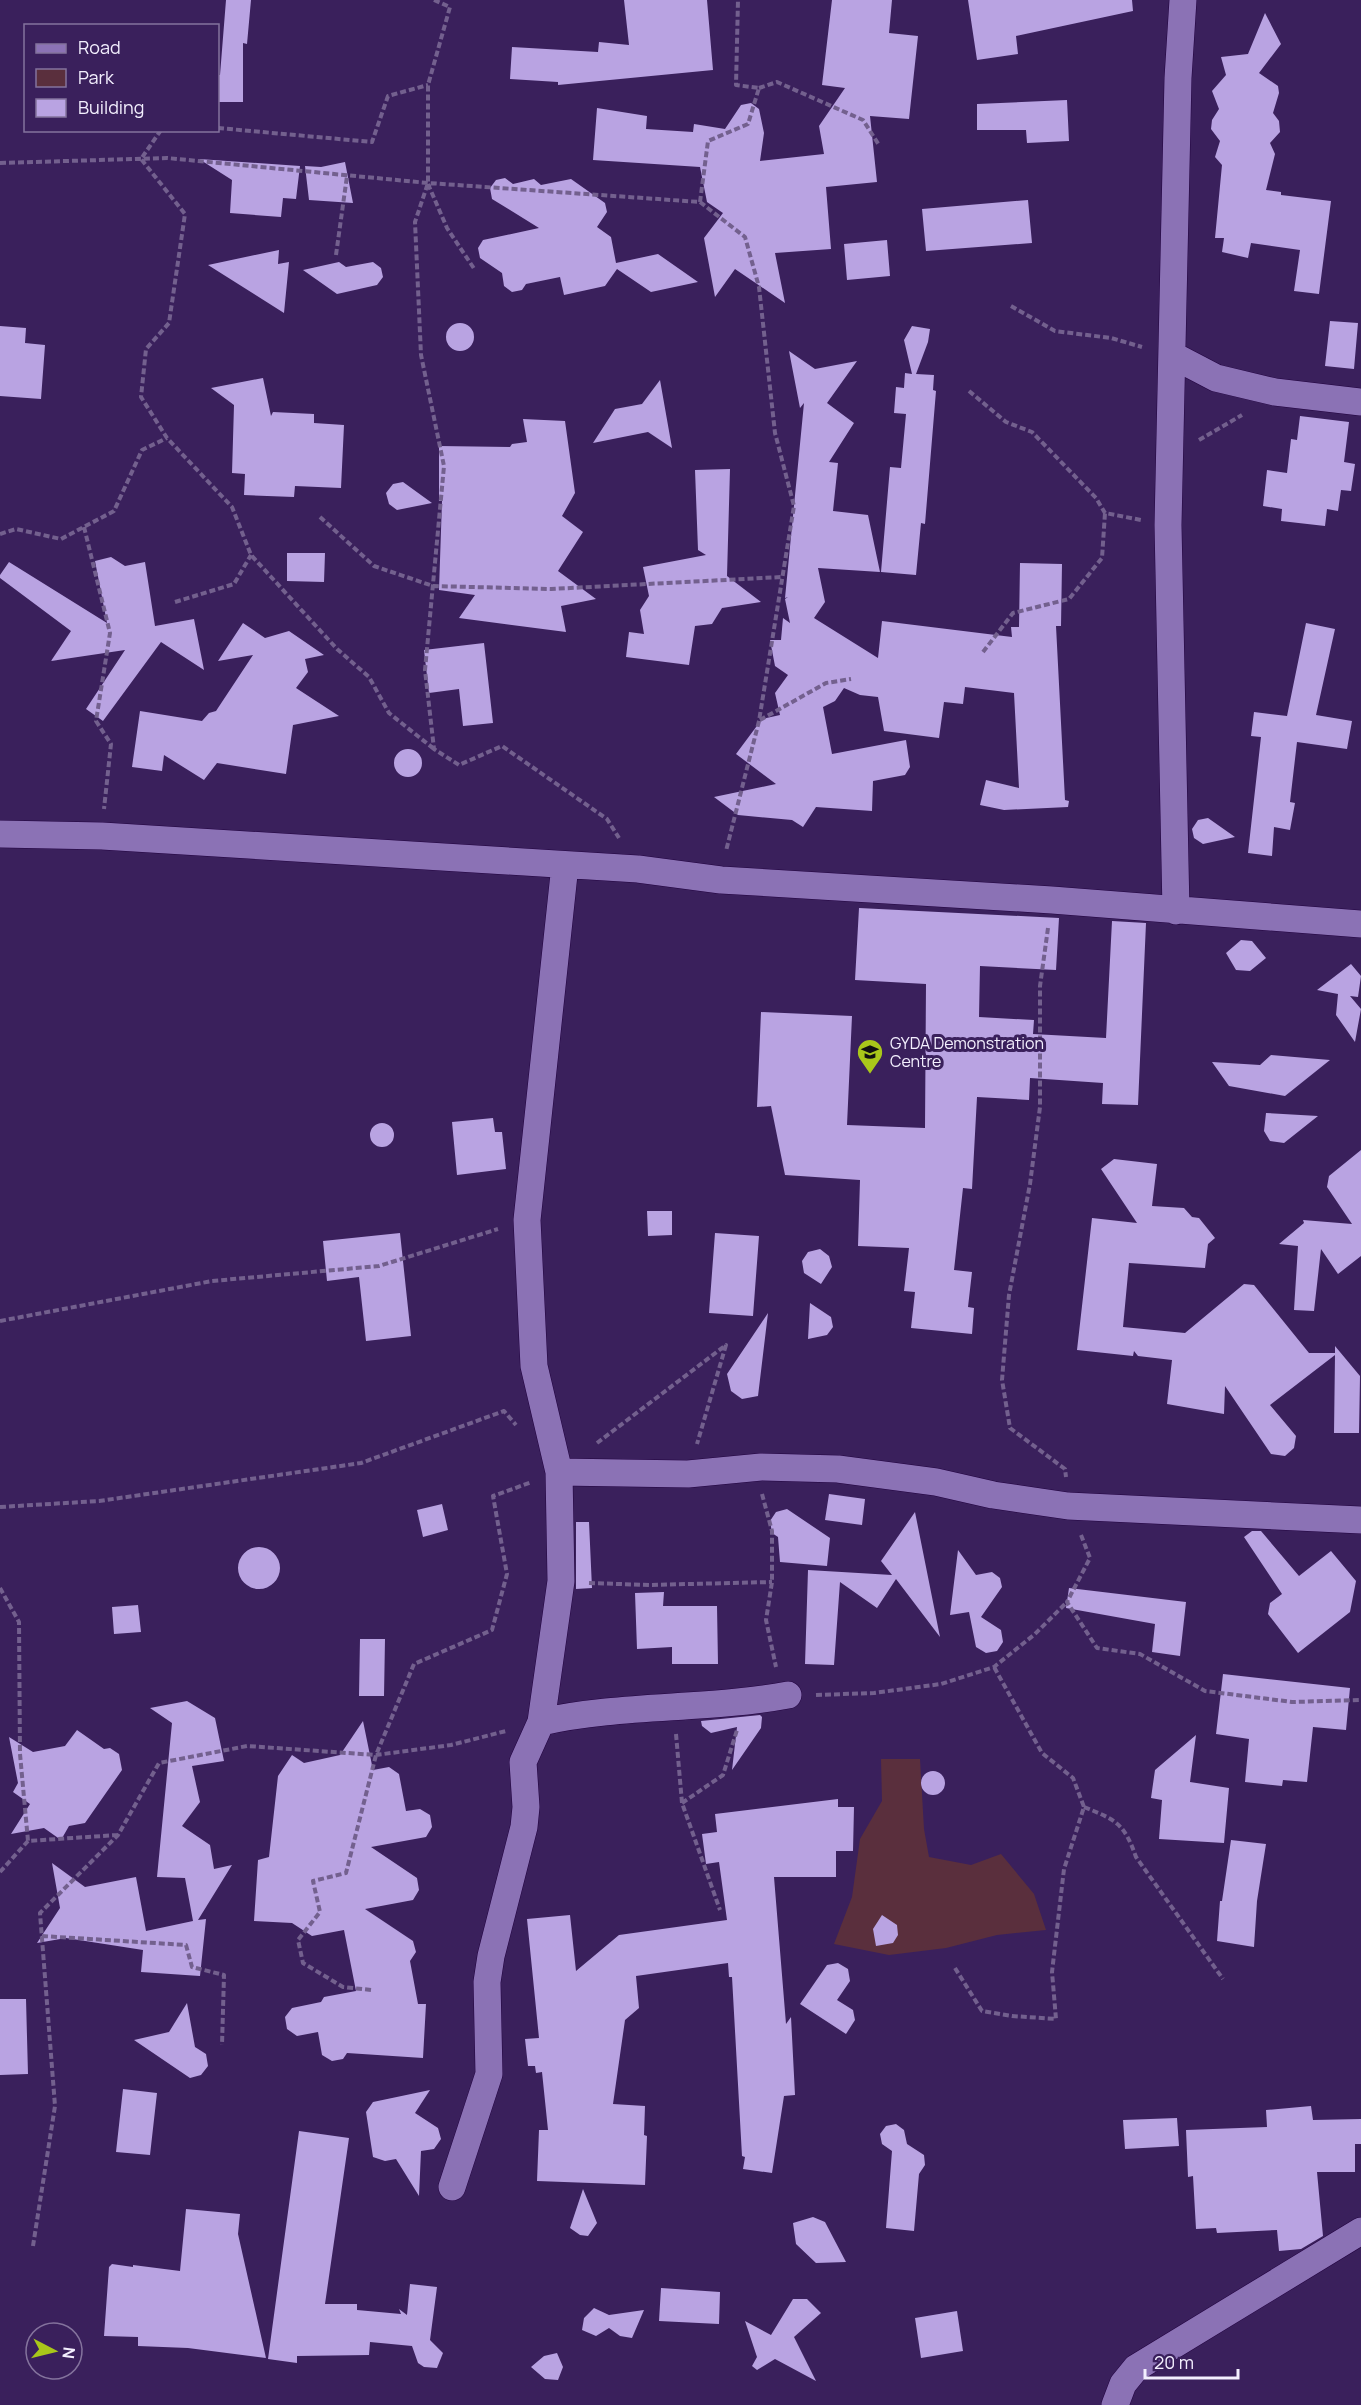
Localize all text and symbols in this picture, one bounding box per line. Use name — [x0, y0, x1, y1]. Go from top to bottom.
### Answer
legend — [24, 24, 219, 132]
text: Road — [78, 35, 121, 59]
text: Park — [78, 65, 115, 89]
text: Building — [78, 95, 144, 119]
place label: GYDA Demonstration Centre — [890, 1032, 1044, 1072]
school or university icon: GYDA Demonstration Centre — [855, 1037, 885, 1075]
north arrow — [24, 2321, 84, 2381]
scale bar — [1145, 2342, 1238, 2380]
text: N — [57, 2346, 81, 2360]
text: 20 m — [1154, 2350, 1194, 2374]

